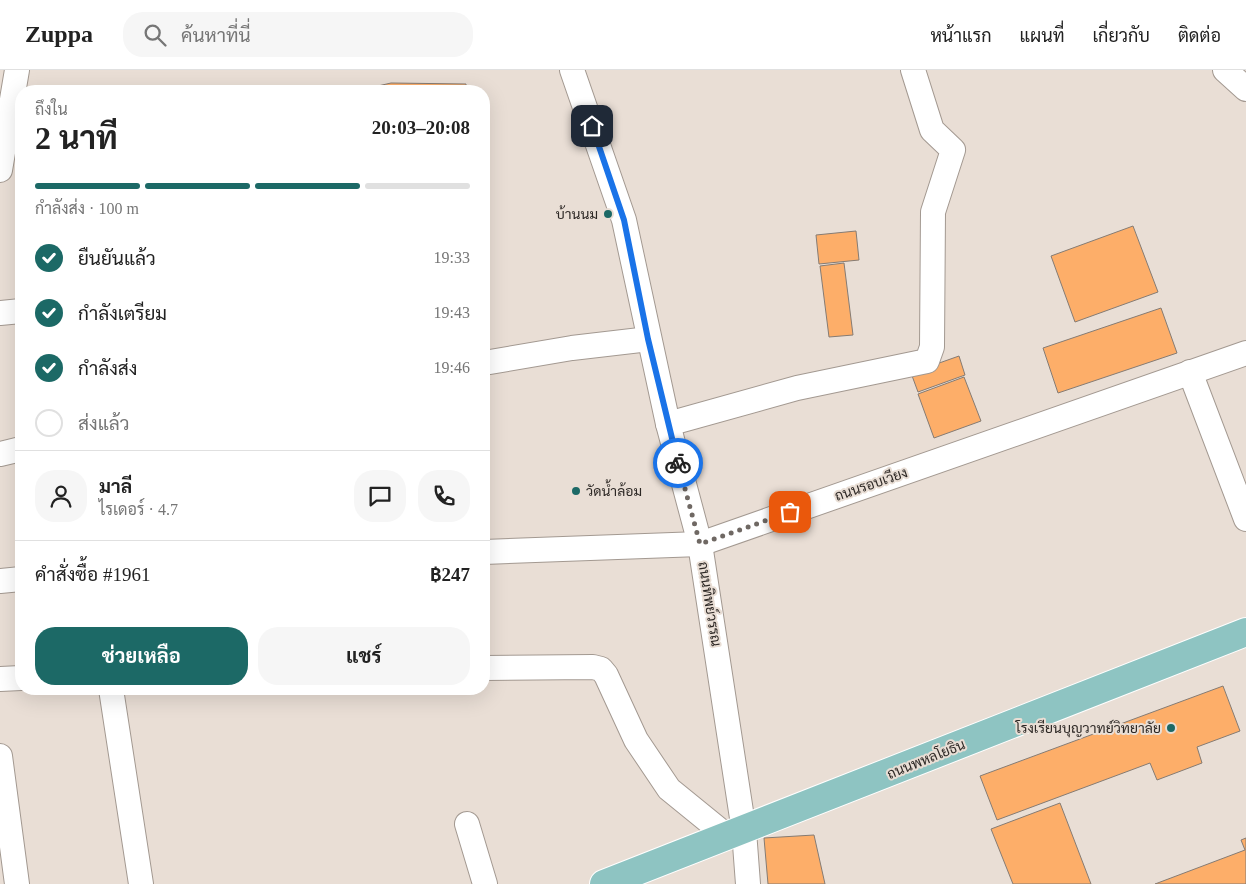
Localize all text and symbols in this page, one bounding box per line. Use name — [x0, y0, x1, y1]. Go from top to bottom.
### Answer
search box — [123, 12, 473, 57]
text: Zuppa — [25, 21, 93, 47]
icon: search — [141, 21, 169, 49]
text: ค้นหาที่นี่ — [181, 25, 251, 46]
text: หน้าแรก — [930, 26, 992, 46]
text: แผนที่ — [1020, 26, 1064, 46]
text: เกี่ยวกับ — [1092, 26, 1150, 46]
text: ติดต่อ — [1178, 26, 1221, 46]
text: ถึงใน — [35, 101, 68, 118]
pin — [571, 105, 613, 147]
icon: home — [578, 112, 606, 140]
text: 20:03–20:08 — [372, 117, 470, 138]
text: 2 นาที — [35, 120, 118, 156]
text: กำลังส่ง · 100 m — [35, 200, 139, 217]
place label: บ้านนม — [556, 205, 598, 222]
marker: บ้านนม — [602, 208, 614, 220]
icon: check — [35, 244, 63, 272]
text: ยืนยันแล้ว — [78, 248, 156, 269]
text: 19:33 — [434, 249, 470, 266]
icon: check — [35, 299, 63, 327]
text: กำลังเตรียม — [78, 303, 167, 324]
text: 19:43 — [434, 304, 470, 321]
icon: check — [35, 354, 63, 382]
text: กำลังส่ง — [78, 358, 137, 379]
text: 19:46 — [434, 359, 470, 376]
text: ส่งแล้ว — [78, 413, 129, 434]
courier — [653, 438, 703, 488]
icon: bike — [664, 449, 692, 477]
street label: ถนนรอบเวียง — [832, 463, 909, 504]
button: person — [35, 470, 87, 522]
button: chat — [354, 470, 406, 522]
button: phone — [418, 470, 470, 522]
text: มาลี — [99, 476, 132, 497]
place label: วัดน้ำล้อม — [586, 479, 642, 499]
marker: วัดน้ำล้อม — [570, 485, 582, 497]
pin — [769, 491, 811, 533]
icon: bag — [776, 498, 804, 526]
text: ไรเดอร์ · 4.7 — [99, 501, 178, 518]
street label: ถนนทิพย์วรรณ — [695, 560, 726, 648]
text: คำสั่งซื้อ #1961 — [35, 564, 150, 585]
text: ฿247 — [430, 564, 470, 585]
button: ช่วยเหลือ — [35, 627, 248, 685]
button: แชร์ — [258, 627, 470, 685]
place label: โรงเรียนบุญวาทย์วิทยาลัย — [1014, 719, 1161, 738]
marker: โรงเรียนบุญวาทย์วิทยาลัย — [1165, 722, 1177, 734]
street label: ถนนพหลโยธิน — [885, 736, 967, 782]

